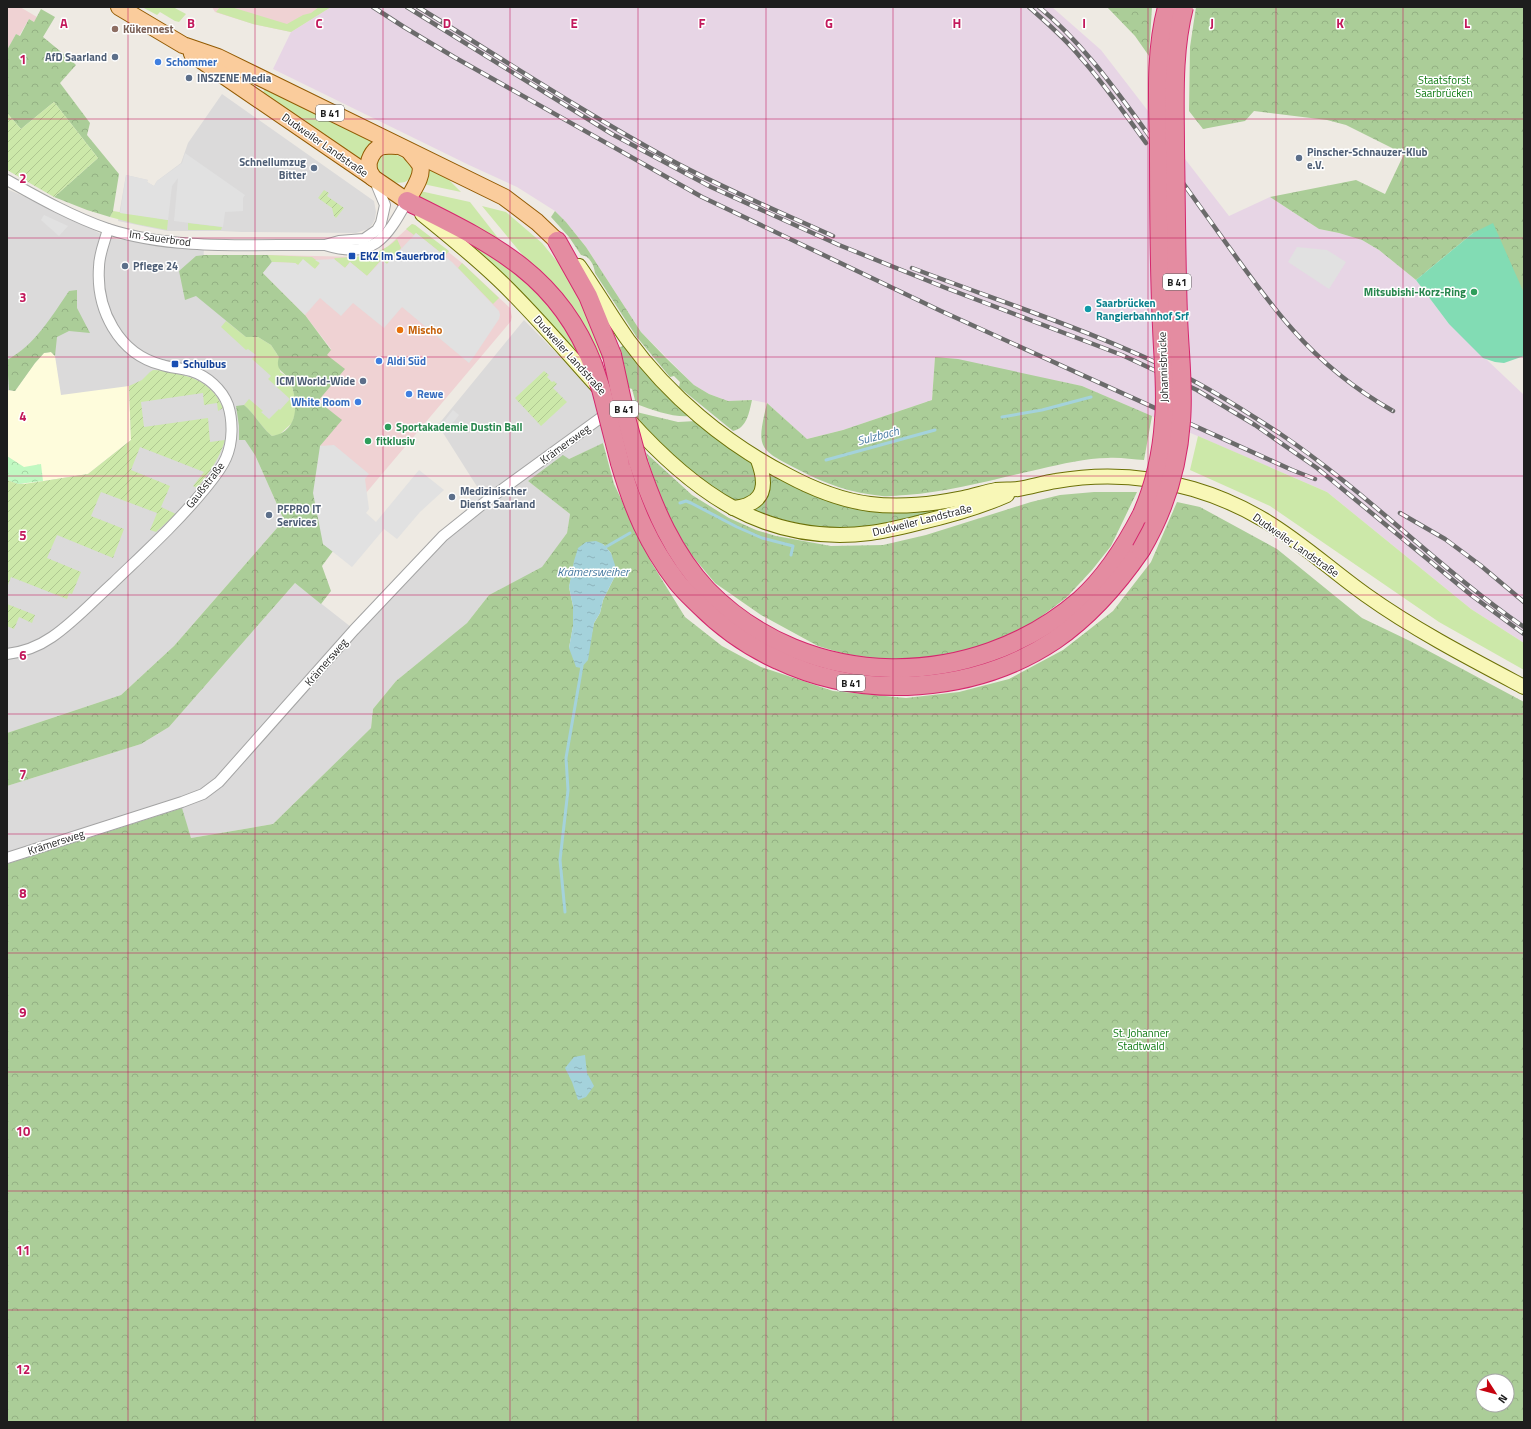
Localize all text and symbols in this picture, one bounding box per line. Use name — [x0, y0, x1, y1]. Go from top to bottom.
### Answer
text: A — [60, 13, 68, 33]
text: B — [187, 13, 195, 33]
text: C — [315, 13, 323, 33]
text: D — [443, 13, 451, 33]
text: E — [570, 13, 578, 33]
text: F — [699, 13, 706, 33]
text: G — [825, 13, 833, 33]
text: H — [953, 13, 961, 33]
text: I — [1082, 13, 1086, 33]
text: J — [1210, 13, 1214, 33]
text: K — [1336, 13, 1344, 33]
text: L — [1464, 13, 1470, 33]
place label: Kükennest — [123, 21, 174, 37]
marker: Kükennest — [110, 24, 120, 34]
text: 1 — [19, 49, 27, 69]
place label: AfD Saarland — [45, 49, 107, 65]
marker: AfD Saarland — [110, 52, 120, 62]
place label: Schommer — [166, 54, 217, 70]
marker: Schommer — [153, 57, 163, 67]
place label: INSZENE Media — [197, 70, 272, 86]
park label: Staatsforst Saarbrücken — [1415, 72, 1473, 101]
marker: INSZENE Media — [184, 73, 194, 83]
road number: B 41 — [316, 105, 344, 121]
street label: Dudweiler Landstraße — [279, 109, 372, 181]
place label: Pinscher-Schnauzer-Klub e.V. — [1307, 144, 1428, 173]
marker: Pinscher-Schnauzer-Klub e.V. — [1294, 153, 1304, 163]
place label: Schnellumzug Bitter — [239, 154, 306, 183]
marker: Schnellumzug Bitter — [309, 163, 319, 173]
text: 2 — [19, 168, 27, 188]
street label: Im Sauerbrod — [128, 226, 192, 250]
place label: EKZ Im Sauerbrod — [360, 248, 445, 264]
marker: EKZ Im Sauerbrod — [347, 251, 357, 261]
place label: Pflege 24 — [133, 258, 178, 274]
marker: Pflege 24 — [120, 261, 130, 271]
road number: B 41 — [1163, 274, 1191, 290]
place label: Mitsubishi-Korz-Ring — [1364, 284, 1466, 300]
text: 3 — [19, 287, 27, 307]
marker: Mitsubishi-Korz-Ring — [1469, 287, 1479, 297]
place label: Saarbrücken Rangierbahnhof Srf — [1096, 295, 1189, 324]
marker: Saarbrücken Rangierbahnhof Srf — [1083, 304, 1093, 314]
street label: Dudweiler Landstraße — [530, 312, 610, 399]
place label: Mischo — [408, 322, 442, 338]
marker: Mischo — [395, 325, 405, 335]
street label: Johannisbrücke — [1154, 331, 1172, 403]
place label: Aldi Süd — [387, 353, 426, 369]
place label: Schulbus — [183, 356, 226, 372]
marker: Aldi Süd — [374, 356, 384, 366]
marker: Schulbus — [170, 359, 180, 369]
place label: ICM World-Wide — [276, 373, 355, 389]
marker: ICM World-Wide — [358, 376, 368, 386]
place label: Rewe — [417, 386, 444, 402]
marker: Rewe — [404, 389, 414, 399]
place label: White Room — [291, 394, 350, 410]
marker: White Room — [353, 397, 363, 407]
road number: B 41 — [610, 401, 638, 417]
text: 4 — [19, 406, 27, 426]
place label: Sportakademie Dustin Ball — [396, 419, 522, 435]
street label: Krämersweg — [537, 420, 594, 468]
water label: Sulzbach — [855, 421, 902, 450]
marker: Sportakademie Dustin Ball — [383, 422, 393, 432]
place label: fitklusiv — [376, 433, 416, 449]
marker: fitklusiv — [363, 436, 373, 446]
street label: Gaußstraße — [182, 458, 228, 511]
place label: Medizinischer Dienst Saarland — [460, 483, 535, 512]
marker: Medizinischer Dienst Saarland — [447, 492, 457, 502]
street label: Dudweiler Landstraße — [871, 500, 974, 540]
place label: PFPRO IT Services — [277, 501, 321, 530]
street label: Dudweiler Landstraße — [1250, 509, 1343, 581]
marker: PFPRO IT Services — [264, 510, 274, 520]
text: 5 — [19, 525, 27, 545]
water label: Krämersweiher — [557, 562, 631, 581]
street label: Krämersweg — [301, 634, 352, 689]
text: 6 — [19, 645, 27, 665]
road number: B 41 — [837, 675, 865, 691]
text: 7 — [19, 764, 27, 784]
street label: Krämersweg — [26, 825, 87, 859]
text: 8 — [19, 883, 27, 903]
text: 9 — [19, 1002, 27, 1022]
park label: St. Johanner Stadtwald — [1113, 1025, 1169, 1054]
text: 10 — [16, 1121, 30, 1141]
text: 11 — [16, 1240, 30, 1260]
text: 12 — [16, 1359, 30, 1379]
north arrow — [1475, 1373, 1515, 1413]
text: N — [1494, 1391, 1512, 1407]

